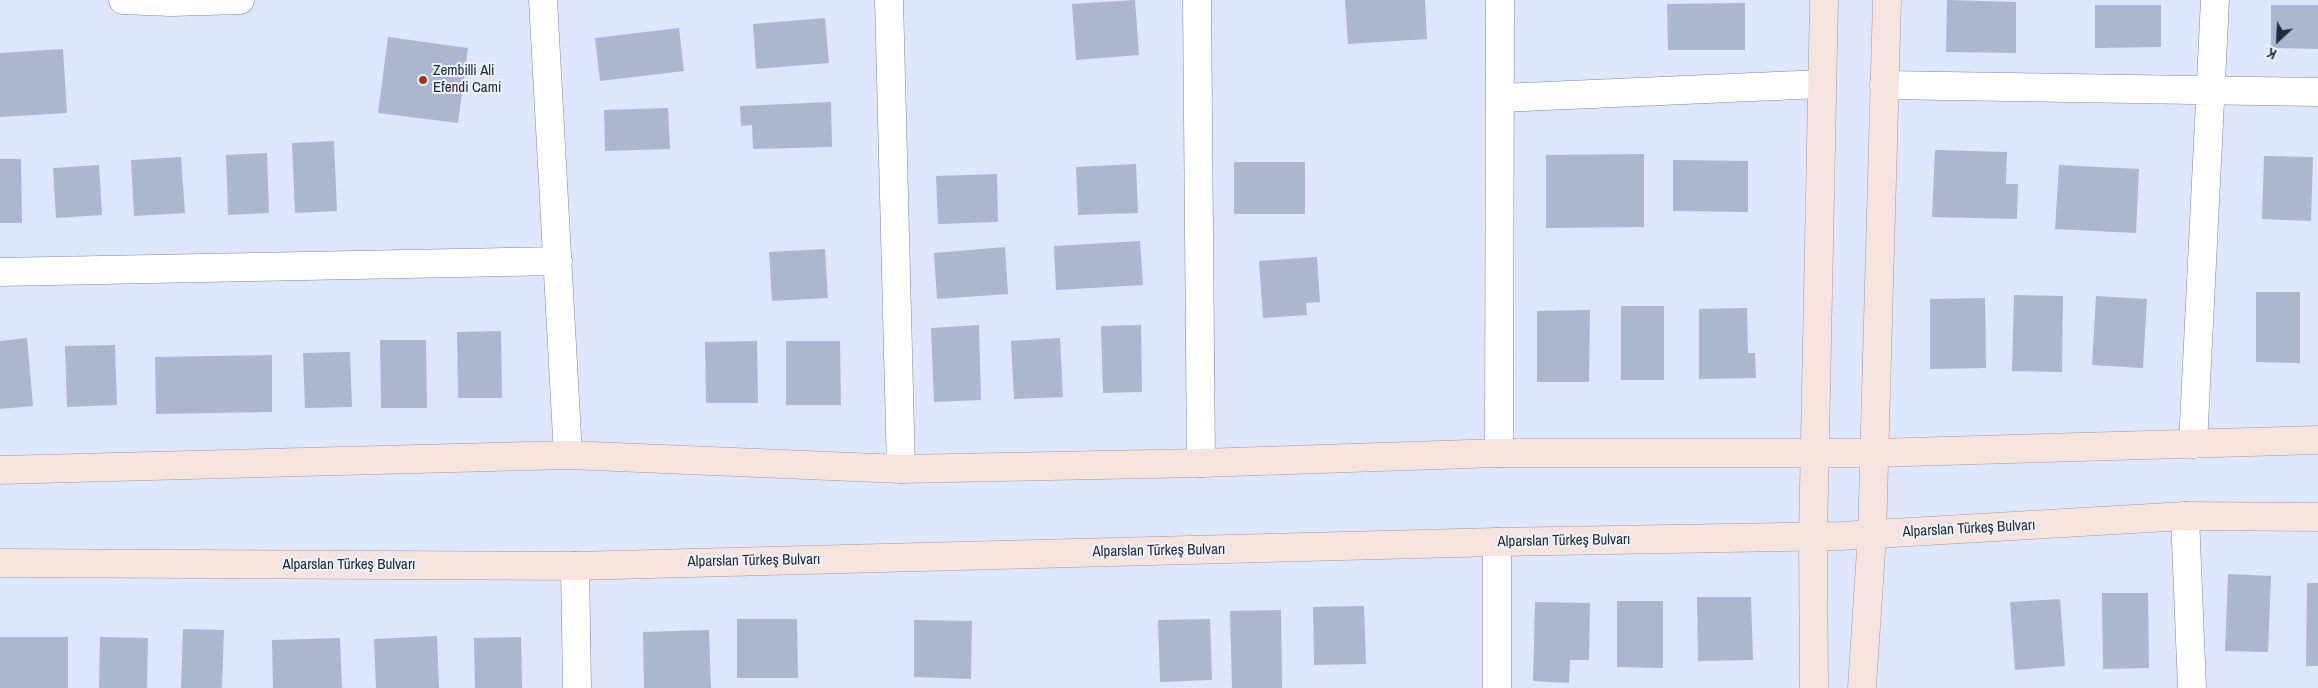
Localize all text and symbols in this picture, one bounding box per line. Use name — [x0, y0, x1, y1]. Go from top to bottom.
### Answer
north arrow — [2253, 15, 2303, 65]
text: K — [2264, 44, 2279, 64]
place label: Zembilli Ali Efendi Cami — [433, 62, 501, 97]
marker: Zembilli Ali Efendi Cami — [417, 74, 429, 86]
street label: Alparslan Türkeş Bulvarı — [1902, 517, 2036, 541]
street label: Alparslan Türkeş Bulvarı — [1497, 531, 1631, 551]
street label: Alparslan Türkeş Bulvarı — [1092, 541, 1226, 561]
street label: Alparslan Türkeş Bulvarı — [687, 551, 821, 571]
street label: Alparslan Türkeş Bulvarı — [283, 556, 415, 574]

